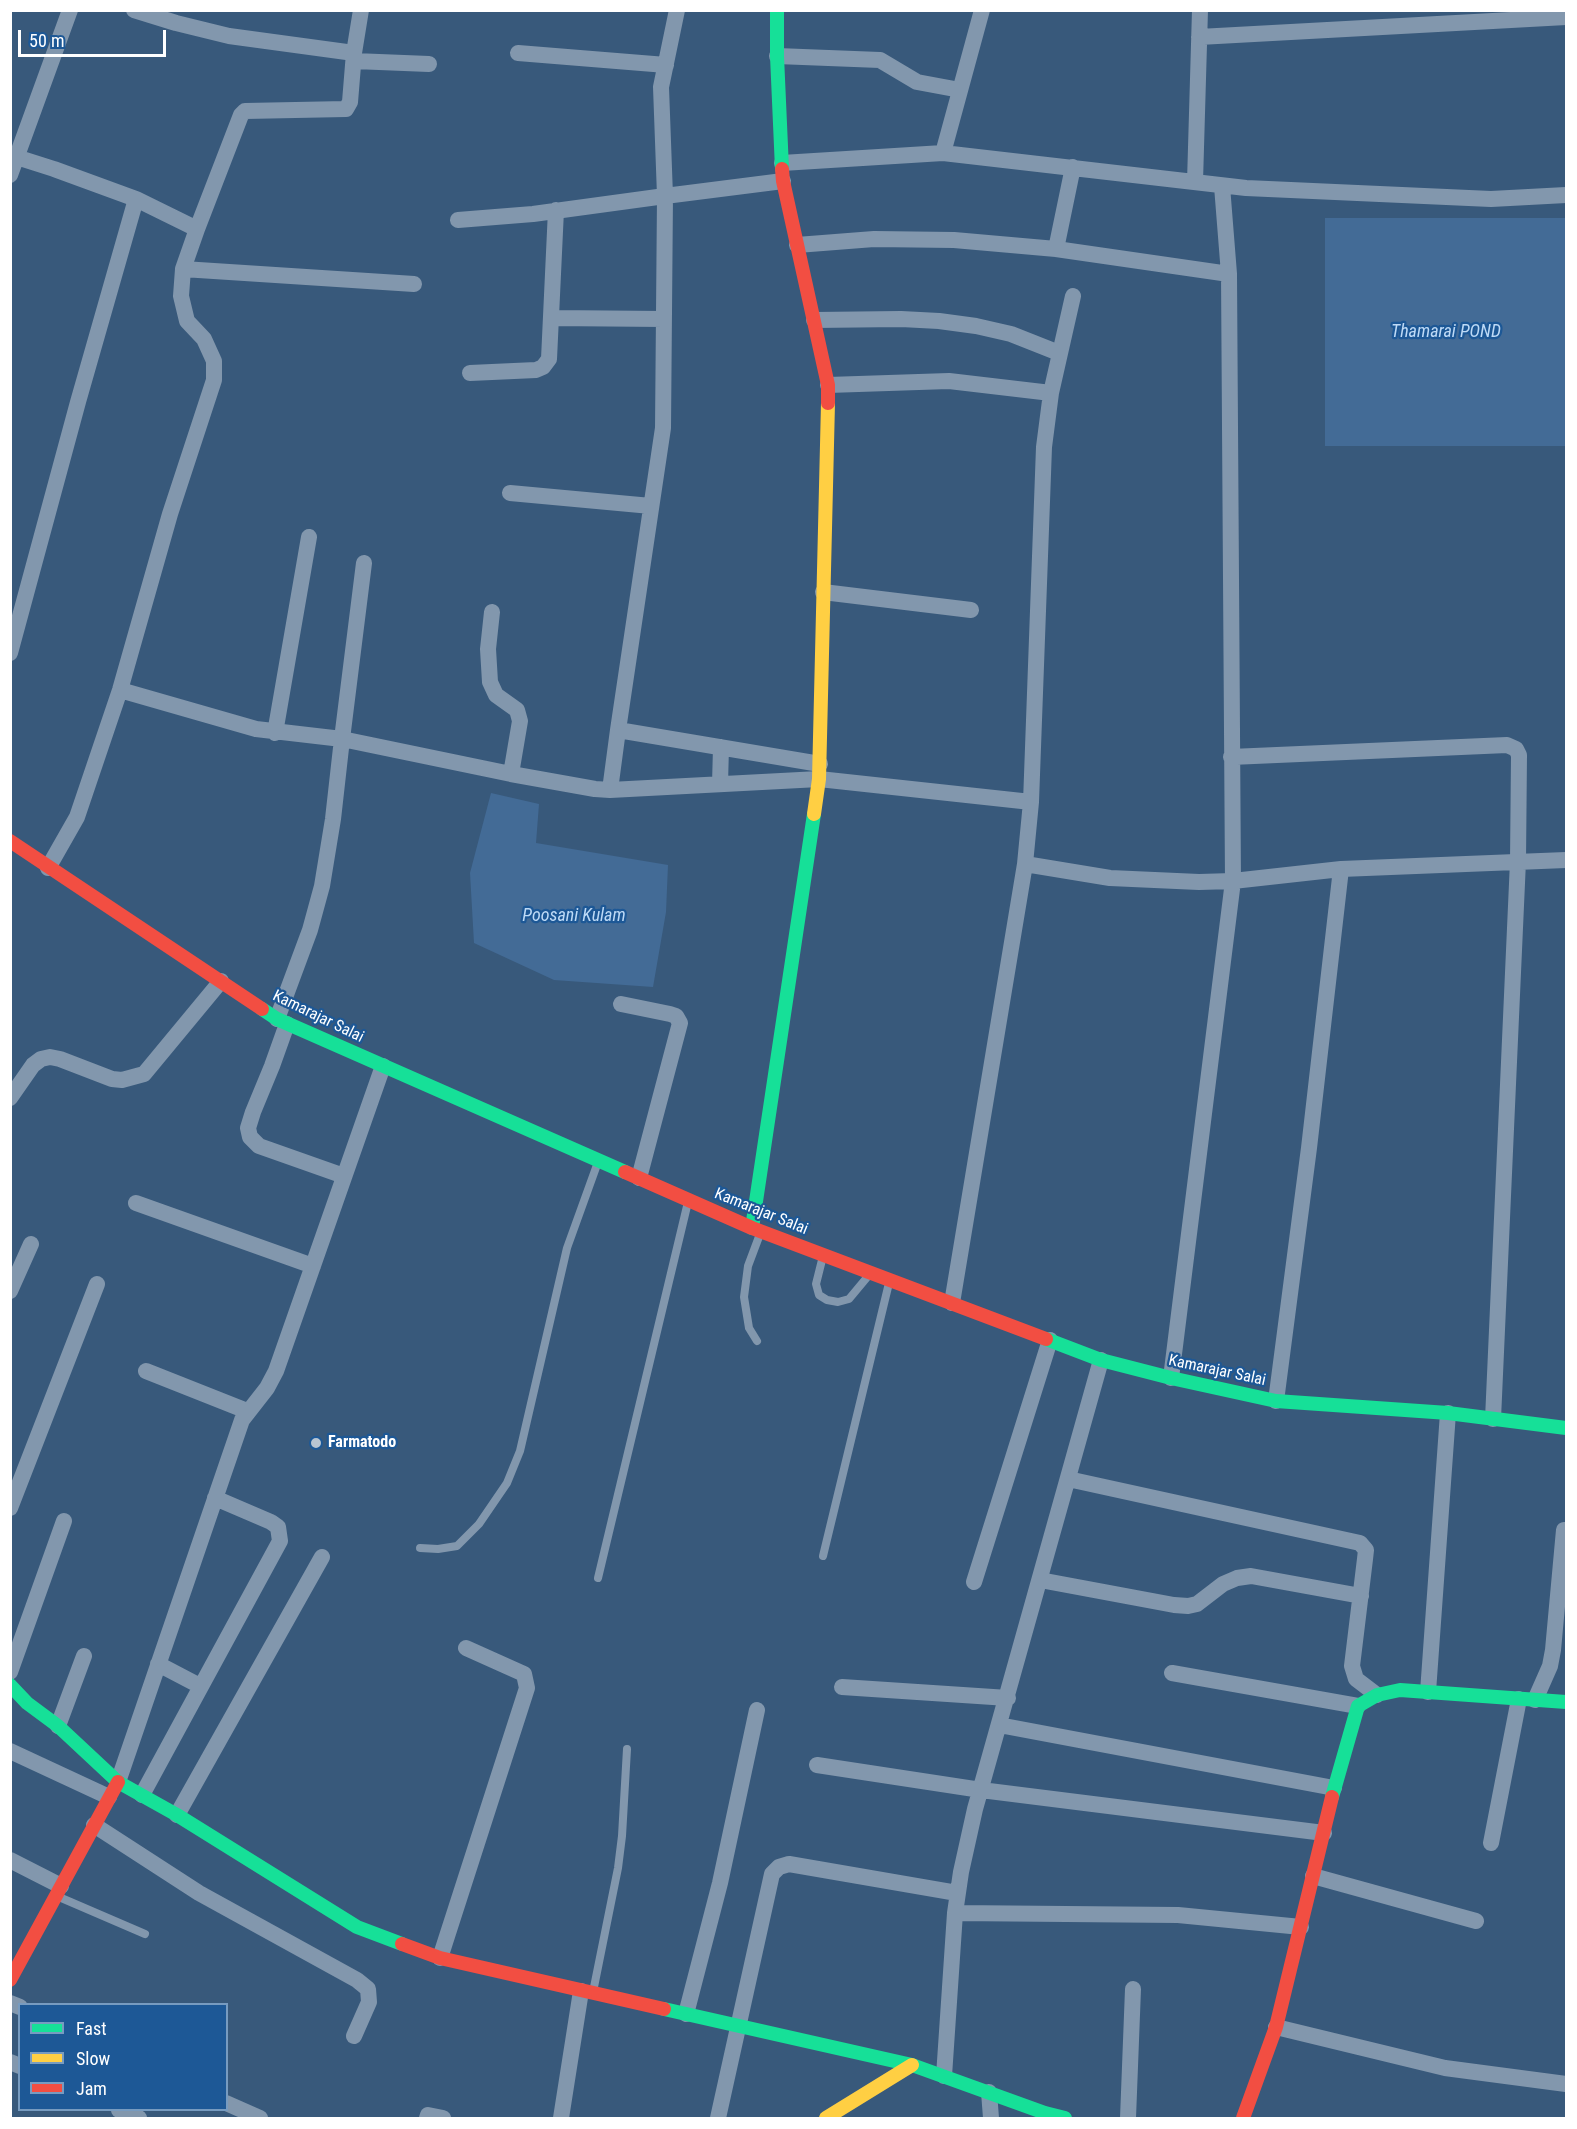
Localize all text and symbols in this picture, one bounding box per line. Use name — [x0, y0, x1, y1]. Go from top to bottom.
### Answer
scale bar — [21, 18, 170, 56]
text: 50 m — [29, 30, 64, 51]
water label: Thamarai POND — [1391, 321, 1501, 343]
water label: Poosani Kulam — [522, 905, 626, 927]
street label: Kamarajar Salai — [269, 987, 367, 1047]
street label: Kamarajar Salai — [711, 1185, 811, 1239]
street label: Kamarajar Salai — [1167, 1351, 1267, 1391]
place label: Farmatodo — [328, 1433, 396, 1453]
marker: Farmatodo — [309, 1436, 323, 1450]
legend — [18, 2003, 228, 2111]
text: Fast — [76, 2018, 107, 2039]
text: Slow — [76, 2048, 110, 2069]
text: Jam — [76, 2078, 107, 2099]

